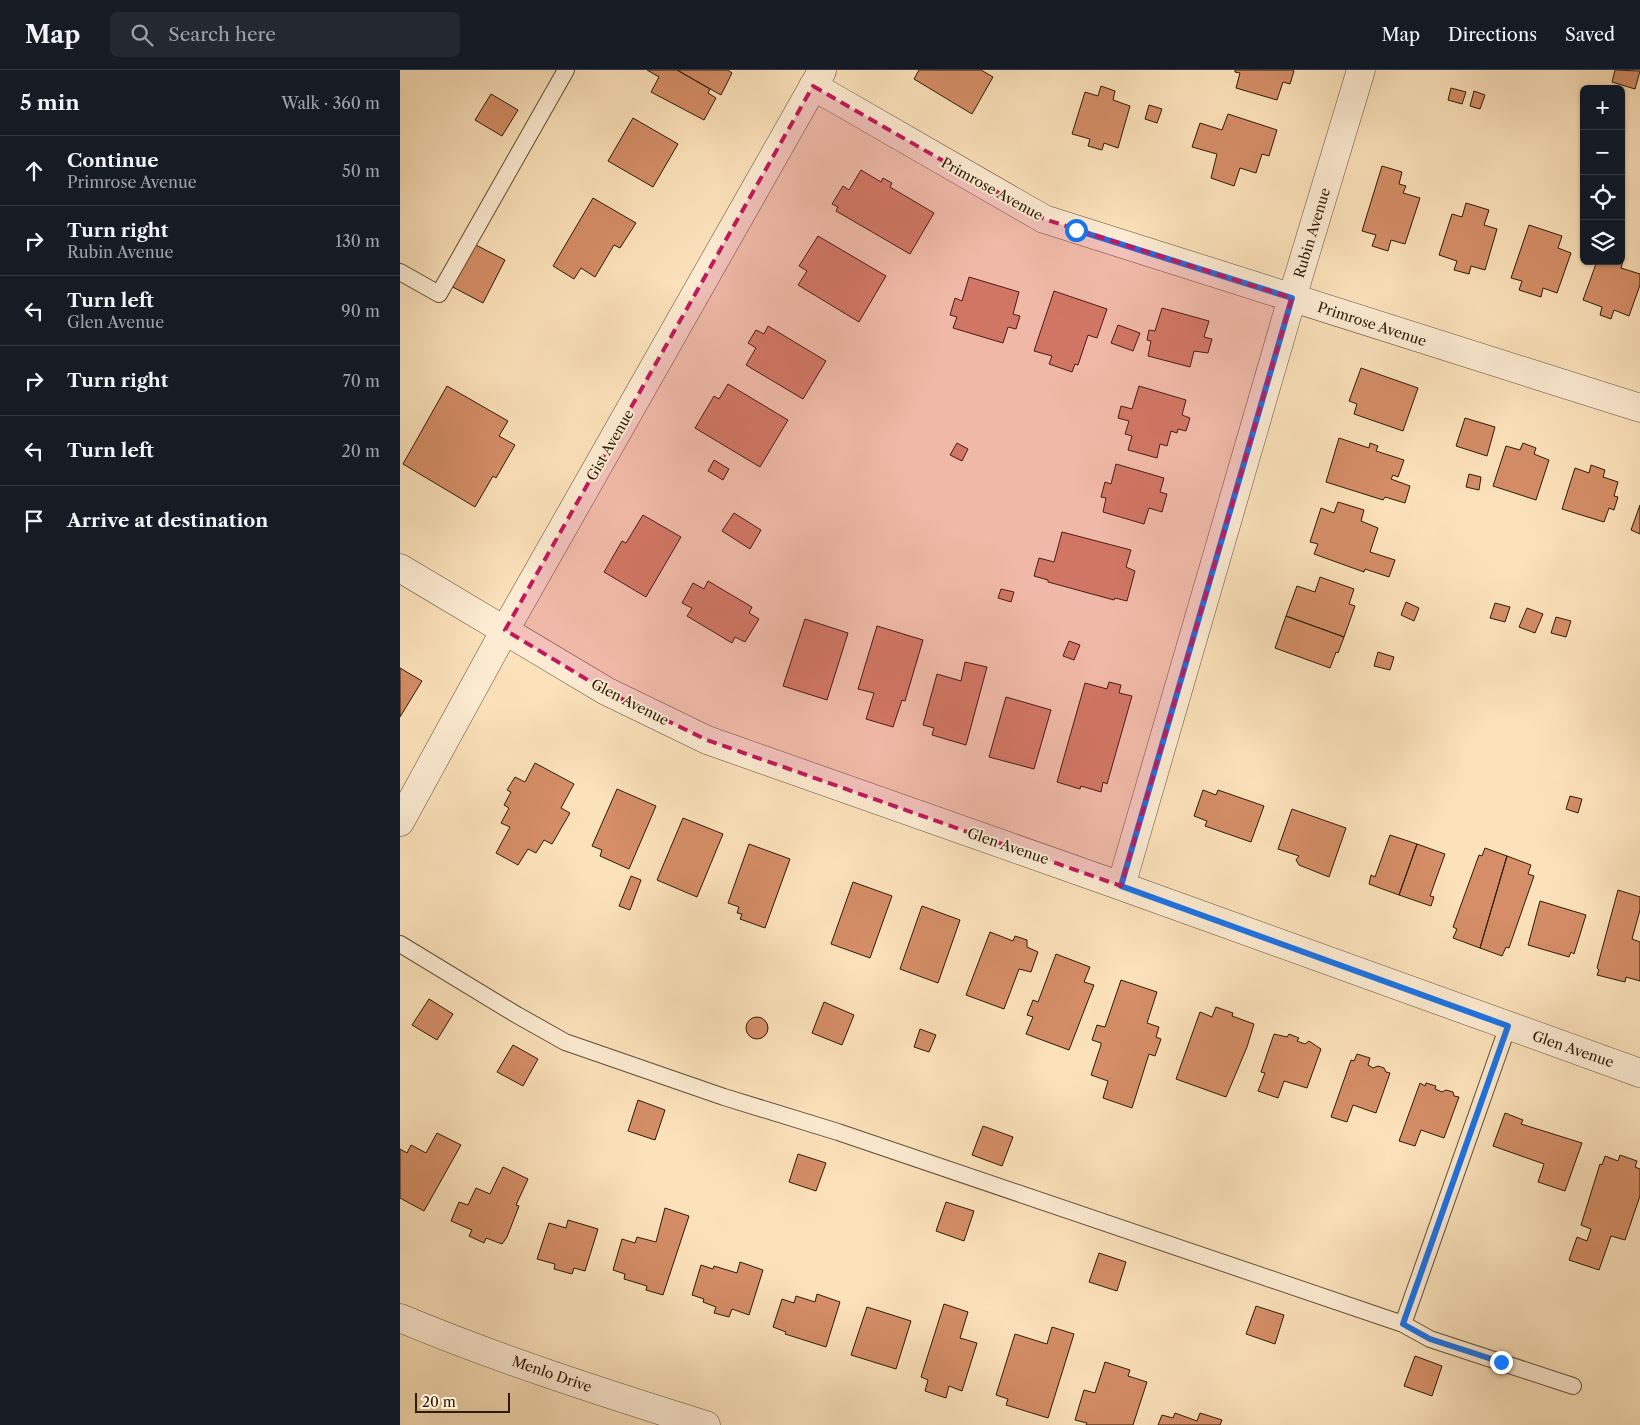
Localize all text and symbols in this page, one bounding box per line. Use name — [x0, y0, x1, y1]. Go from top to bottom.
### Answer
search box — [110, 12, 460, 57]
text: Map — [25, 20, 80, 49]
icon: search — [128, 21, 156, 49]
text: Search here — [168, 23, 276, 46]
text: Map — [1381, 24, 1420, 46]
text: Directions — [1448, 24, 1537, 46]
text: Saved — [1565, 24, 1615, 46]
map controls — [1580, 85, 1625, 265]
button: + — [1580, 85, 1625, 130]
text: 5 min — [20, 90, 80, 115]
text: Walk · 360 m — [281, 93, 380, 113]
button: − — [1580, 130, 1625, 175]
text: Continue — [67, 149, 159, 172]
street label: Primrose Avenue — [938, 154, 1046, 224]
icon: ahead — [20, 157, 48, 185]
text: 50 m — [342, 161, 380, 181]
text: Primrose Avenue — [67, 172, 197, 192]
button: locate — [1580, 175, 1625, 220]
street label: Rubin Avenue — [1290, 186, 1334, 280]
text: Turn right — [67, 219, 168, 242]
route start — [1065, 219, 1088, 242]
button: layers — [1580, 220, 1625, 265]
icon: right — [20, 227, 48, 255]
text: 130 m — [335, 231, 380, 251]
text: Rubin Avenue — [67, 242, 174, 262]
text: Turn left — [67, 289, 154, 312]
icon: left — [20, 297, 48, 325]
street label: Primrose Avenue — [1315, 298, 1429, 350]
text: 90 m — [341, 301, 380, 321]
text: Glen Avenue — [67, 312, 164, 332]
icon: right — [20, 367, 48, 395]
text: Turn right — [67, 369, 168, 392]
text: 70 m — [343, 371, 380, 391]
street label: Gist Avenue — [582, 406, 638, 484]
icon: left — [20, 437, 48, 465]
text: Turn left — [67, 439, 154, 462]
text: 20 m — [341, 441, 380, 461]
icon: arrive — [20, 507, 48, 535]
text: Arrive at destination — [67, 509, 268, 532]
street label: Glen Avenue — [588, 675, 672, 729]
street label: Glen Avenue — [965, 824, 1051, 868]
street label: Glen Avenue — [1530, 1027, 1616, 1071]
route end — [1490, 1351, 1513, 1374]
street label: Menlo Drive — [510, 1352, 594, 1396]
scale bar — [415, 1390, 510, 1413]
text: 20 m — [422, 1393, 456, 1411]

